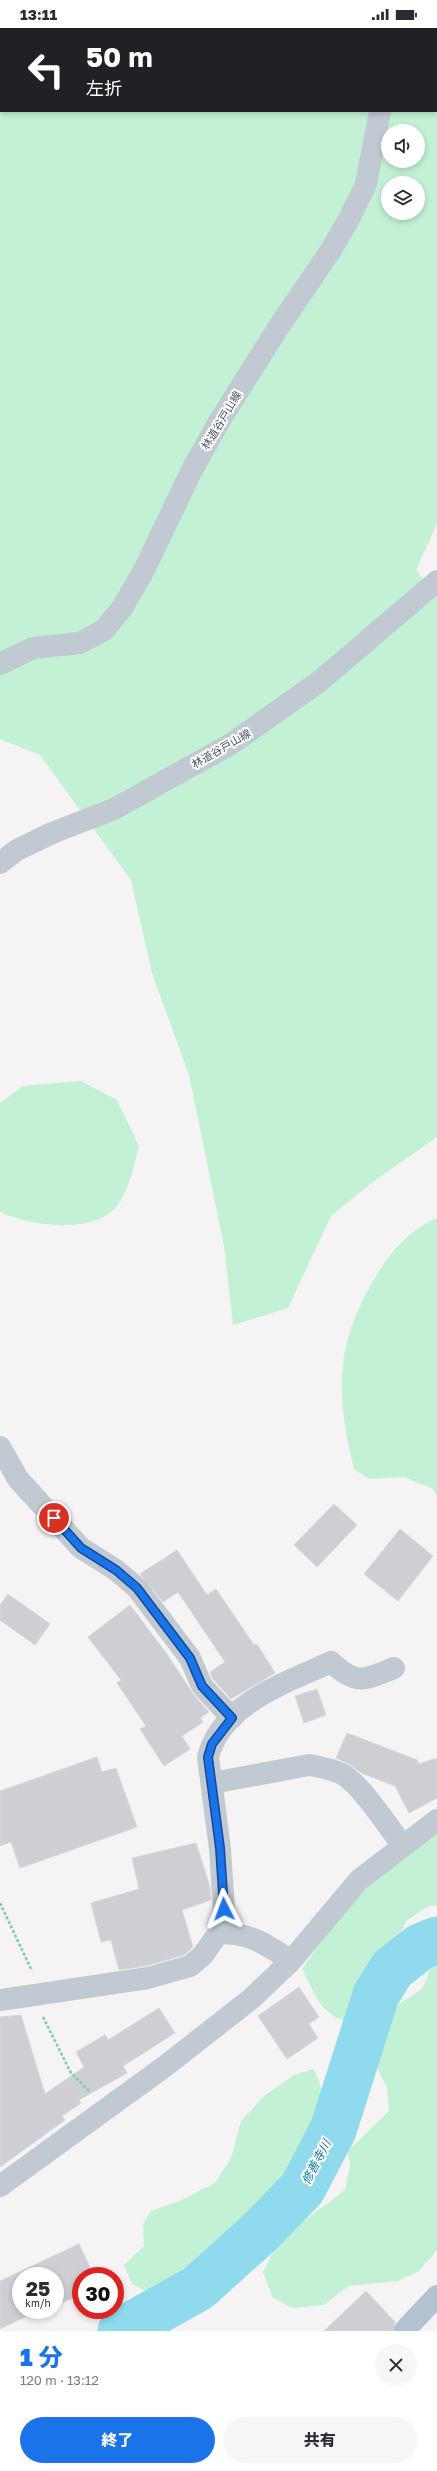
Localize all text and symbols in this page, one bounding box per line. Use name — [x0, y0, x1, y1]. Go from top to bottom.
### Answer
text: 13:11 — [20, 5, 57, 23]
text: 50 m — [86, 40, 153, 73]
icon: left — [20, 44, 72, 96]
text: 左折 — [86, 77, 122, 99]
map controls — [381, 124, 425, 220]
button: sound — [381, 124, 425, 168]
button: layers — [381, 176, 425, 220]
street label: 林道谷戸山線 — [198, 388, 244, 452]
street label: 林道谷戸山線 — [189, 726, 253, 770]
pin — [37, 1501, 71, 1535]
icon: arrive — [43, 1507, 65, 1529]
position arrow — [203, 1888, 245, 1930]
water label: 修善寺川 — [298, 2136, 335, 2187]
speed limit sign: 30 — [72, 2267, 124, 2319]
text: 25 — [26, 2276, 50, 2300]
text: km/h — [25, 2297, 51, 2309]
text: 1 分 — [20, 2342, 63, 2371]
button: close — [375, 2344, 417, 2386]
text: 120 m · 13:12 — [20, 2372, 99, 2388]
button: 終了 — [20, 2417, 215, 2463]
button: 共有 — [223, 2417, 417, 2463]

